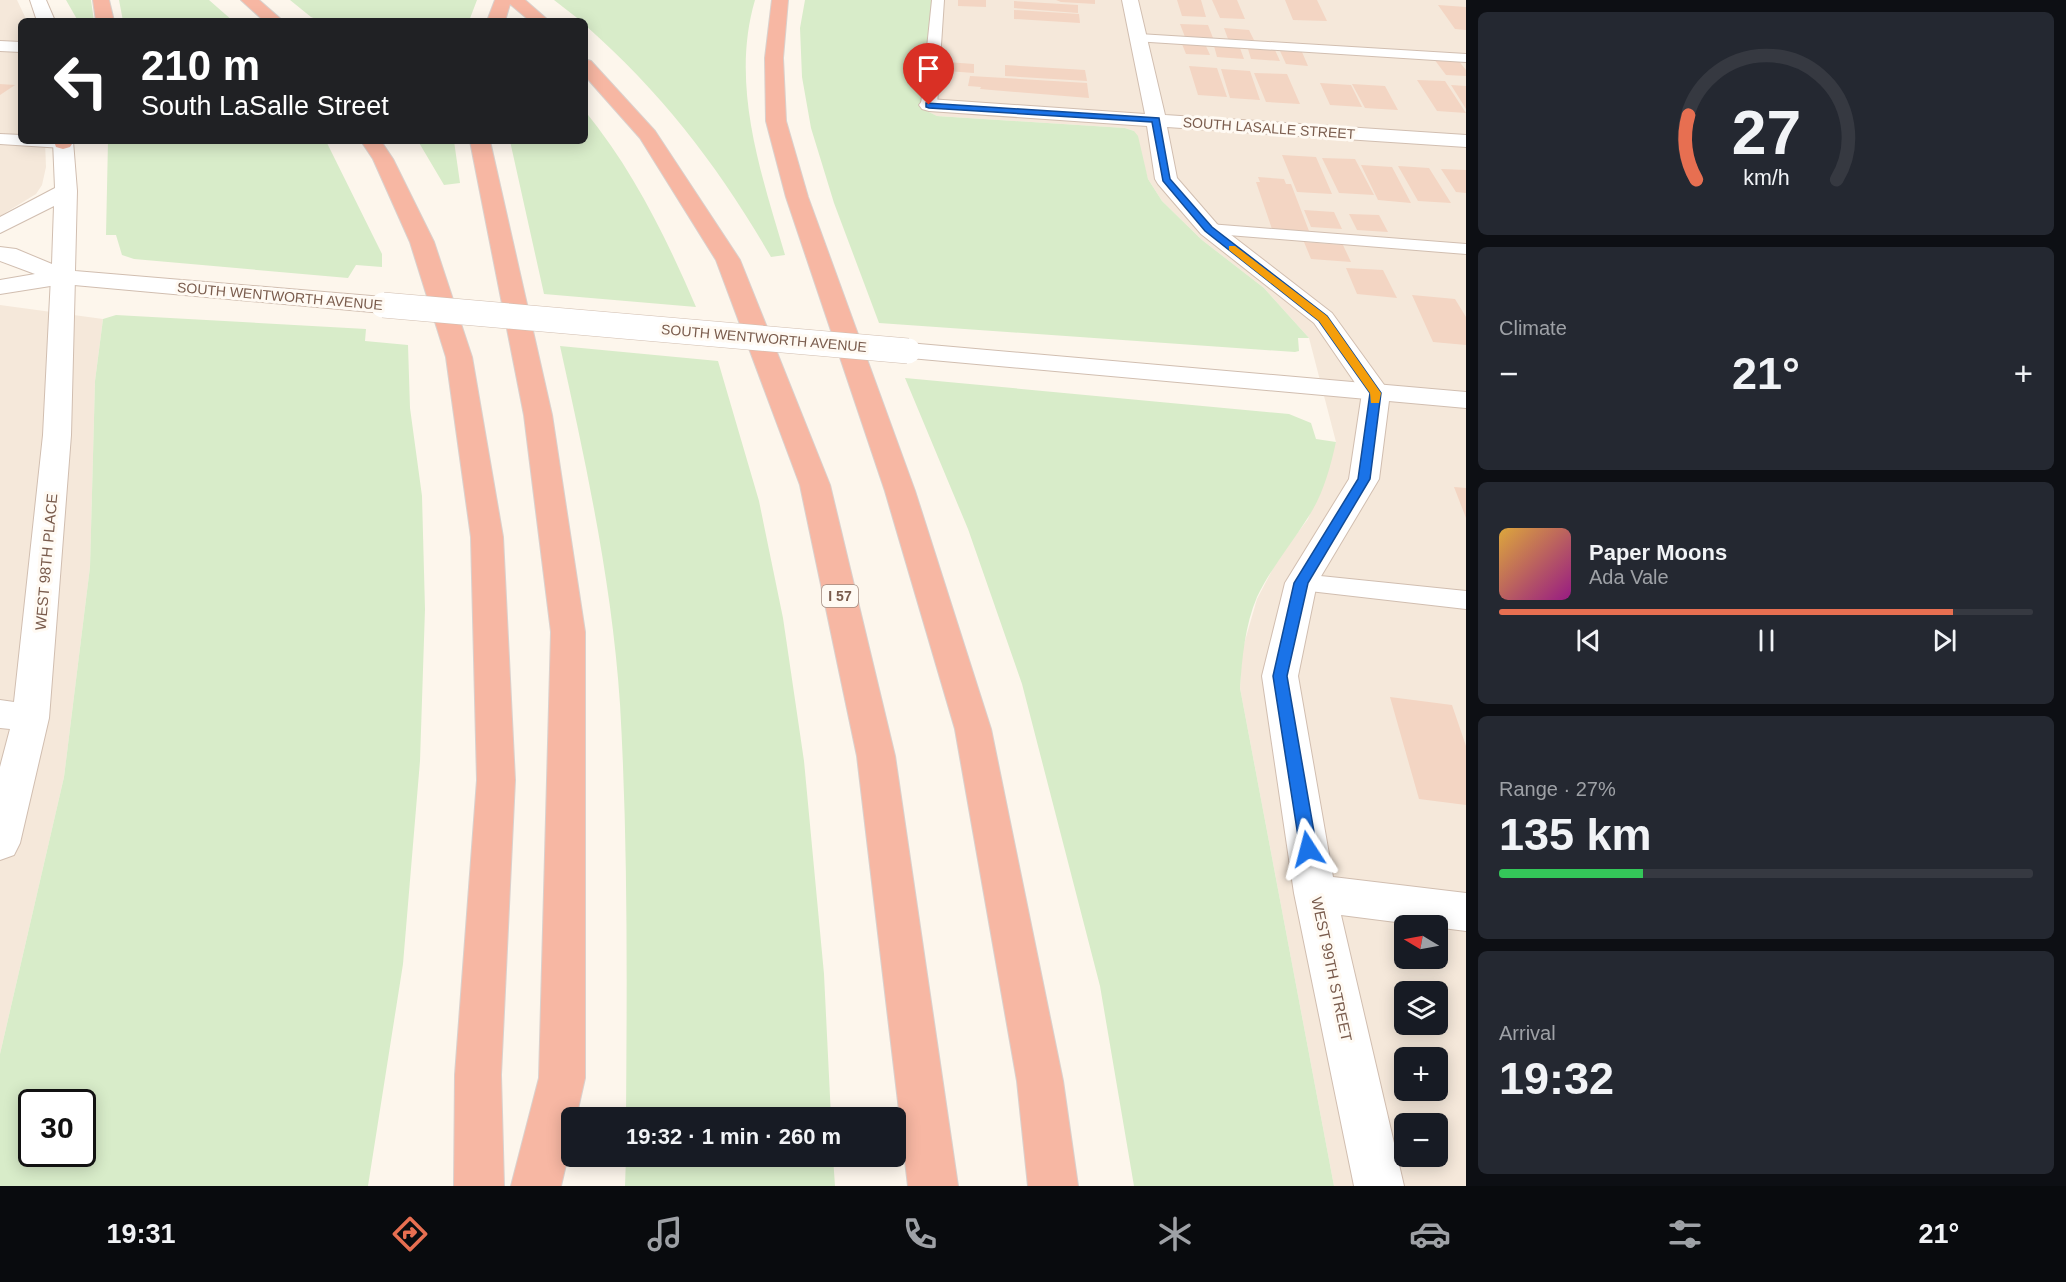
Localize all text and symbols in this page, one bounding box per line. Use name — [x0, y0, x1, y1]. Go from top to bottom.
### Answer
icon: left — [42, 42, 120, 120]
text: 210 m — [141, 42, 260, 89]
pin — [903, 43, 954, 105]
icon: arrive — [912, 52, 945, 85]
text: South LaSalle Street — [141, 91, 389, 121]
text: 27 — [1731, 99, 1801, 168]
street label: SOUTH LASALLE STREET — [1182, 114, 1356, 142]
text: km/h — [1743, 167, 1789, 191]
street label: SOUTH WENTWORTH AVENUE — [177, 279, 383, 313]
text: Climate — [1499, 317, 1567, 339]
street label: SOUTH WENTWORTH AVENUE — [661, 321, 867, 355]
text: 21° — [1732, 348, 1800, 399]
text: − — [1499, 355, 1518, 392]
text: + — [2014, 355, 2033, 392]
street label: WEST 98TH PLACE — [32, 493, 60, 631]
text: Paper Moons — [1589, 540, 1727, 565]
text: Ada Vale — [1589, 566, 1669, 588]
road number: I 57 — [822, 585, 858, 607]
icon: previous — [1572, 624, 1605, 657]
icon: pause — [1750, 624, 1783, 657]
icon: next — [1928, 624, 1961, 657]
text: Range · 27% — [1499, 778, 1616, 800]
text: 135 km — [1499, 809, 1652, 860]
position arrow — [1276, 817, 1340, 881]
street label: WEST 99TH STREET — [1308, 895, 1356, 1043]
north arrow — [1394, 915, 1448, 969]
map controls — [1394, 915, 1448, 1167]
button: layers — [1394, 981, 1448, 1035]
text: Arrival — [1499, 1022, 1556, 1044]
button: + — [1394, 1047, 1448, 1101]
text: 19:32 — [1499, 1053, 1614, 1104]
speed limit sign: 30 — [18, 1089, 96, 1167]
button: − — [1394, 1113, 1448, 1167]
text: 19:32 · 1 min · 260 m — [626, 1124, 841, 1149]
icon: directions — [389, 1213, 431, 1255]
icon: music — [644, 1213, 686, 1255]
icon: phone — [899, 1213, 941, 1255]
icon: climate — [1154, 1213, 1196, 1255]
icon: car — [1409, 1213, 1451, 1255]
icon: filters — [1664, 1213, 1706, 1255]
text: 19:31 — [107, 1219, 176, 1249]
text: 21° — [1919, 1219, 1959, 1249]

